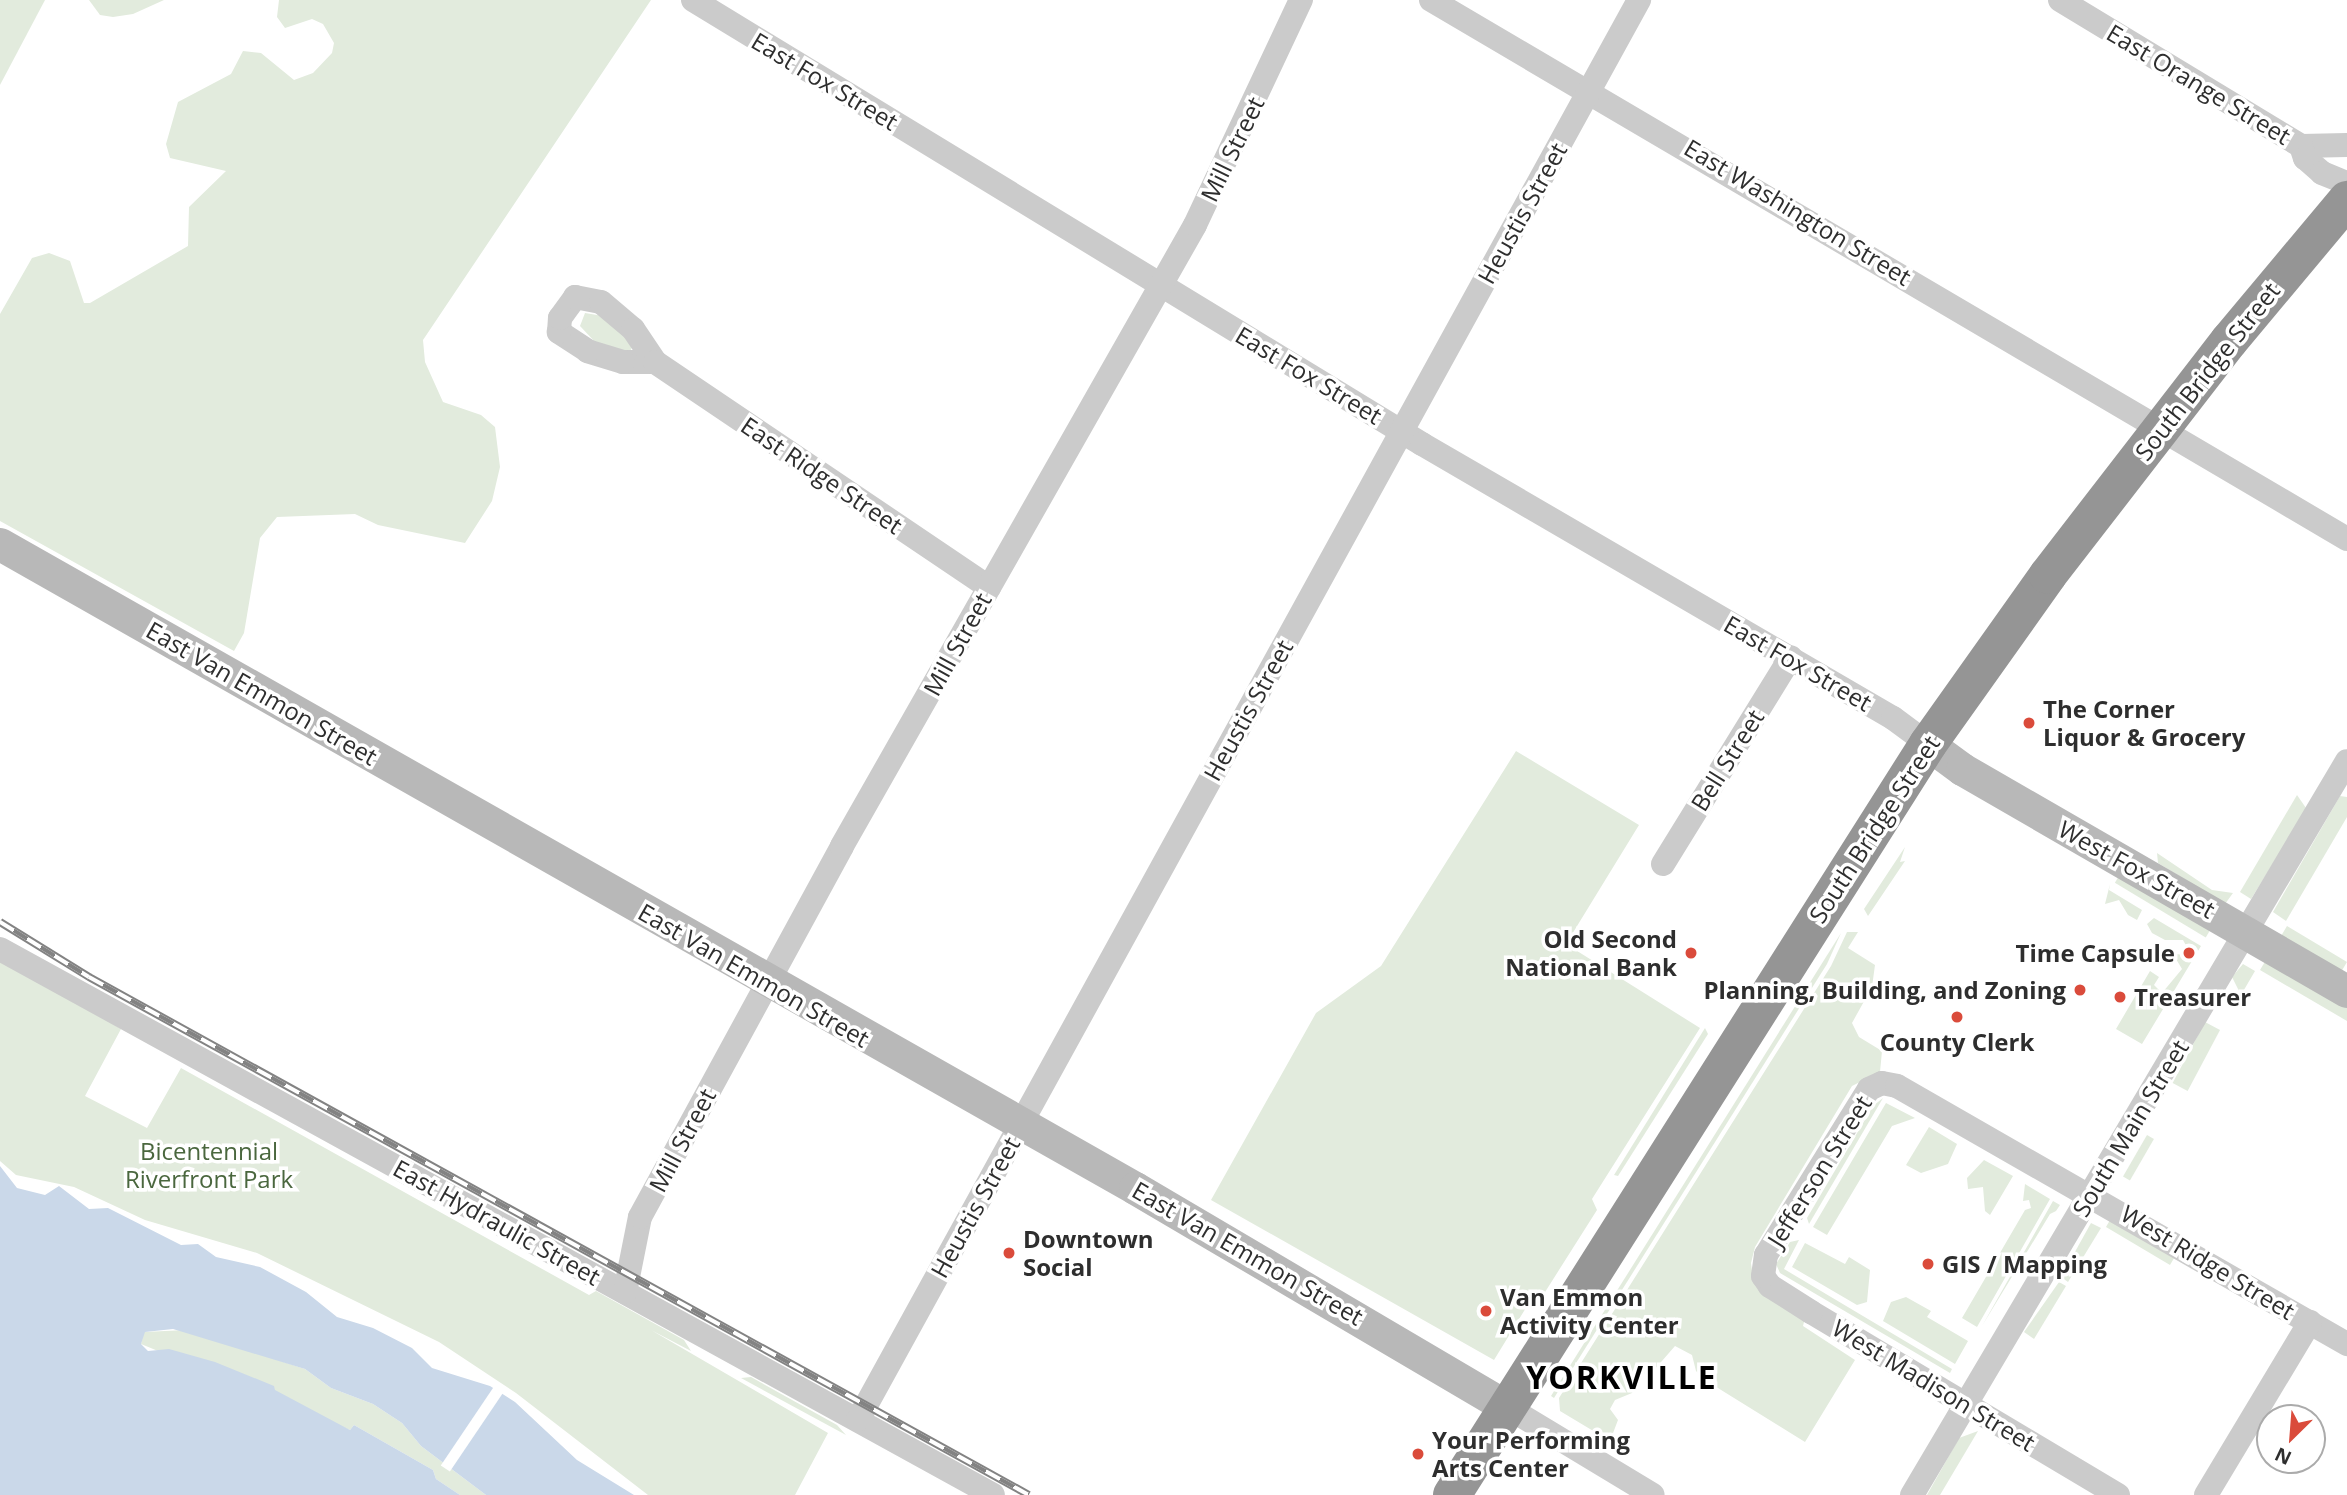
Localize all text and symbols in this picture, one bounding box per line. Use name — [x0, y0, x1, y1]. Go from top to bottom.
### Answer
street label: East Orange Street — [2102, 18, 2296, 150]
street label: East Fox Street — [747, 26, 903, 136]
street label: Mill Street — [1194, 92, 1270, 206]
street label: East Washington Street — [1679, 133, 1917, 291]
street label: Heustis Street — [1471, 138, 1573, 288]
street label: South Bridge Street — [2129, 276, 2285, 466]
street label: East Fox Street — [1231, 320, 1387, 430]
street label: East Ridge Street — [736, 410, 908, 540]
street label: Mill Street — [917, 588, 997, 700]
street label: East Fox Street — [1719, 609, 1877, 717]
street label: East Van Emmon Street — [141, 615, 383, 771]
street label: Heustis Street — [1197, 635, 1299, 785]
place label: The Corner Liquor & Grocery — [2043, 695, 2245, 751]
street label: Bell Street — [1684, 704, 1770, 816]
marker: The Corner Liquor & Grocery — [2021, 715, 2037, 731]
street label: South Bridge Street — [1803, 730, 1945, 928]
street label: West Fox Street — [2054, 814, 2220, 924]
street label: East Van Emmon Street — [633, 897, 875, 1053]
place label: Old Second National Bank — [1505, 925, 1677, 981]
place label: Time Capsule — [2016, 939, 2175, 967]
marker: Old Second National Bank — [1683, 945, 1699, 961]
marker: Time Capsule — [2181, 945, 2197, 961]
place label: Planning, Building, and Zoning — [1703, 976, 2066, 1004]
marker: Planning, Building, and Zoning — [2072, 982, 2088, 998]
place label: Treasurer — [2134, 983, 2251, 1011]
marker: Treasurer — [2112, 989, 2128, 1005]
marker: County Clerk — [1949, 1009, 1965, 1025]
place label: County Clerk — [1880, 1028, 2034, 1056]
street label: South Main Street — [2066, 1035, 2194, 1221]
street label: Mill Street — [643, 1083, 721, 1197]
street label: Jefferson Street — [1761, 1090, 1877, 1252]
street label: Heustis Street — [924, 1132, 1026, 1282]
park label: Bicentennial Riverfront Park — [125, 1137, 293, 1193]
street label: East Hydraulic Street — [389, 1153, 605, 1291]
street label: East Van Emmon Street — [1127, 1175, 1369, 1331]
street label: West Ridge Street — [2116, 1199, 2300, 1325]
place label: Downtown Social — [1023, 1225, 1154, 1281]
marker: Downtown Social — [1001, 1245, 1017, 1261]
place label: GIS / Mapping — [1942, 1250, 2107, 1278]
marker: GIS / Mapping — [1920, 1256, 1936, 1272]
place label: Van Emmon Activity Center — [1500, 1283, 1679, 1339]
marker: Van Emmon Activity Center — [1478, 1303, 1494, 1319]
street label: West Madison Street — [1827, 1313, 2041, 1457]
district label: YORKVILLE — [1527, 1358, 1717, 1396]
north arrow — [2256, 1404, 2326, 1474]
place label: Your Performing Arts Center — [1432, 1426, 1630, 1482]
text: N — [2270, 1441, 2295, 1471]
marker: Your Performing Arts Center — [1410, 1446, 1426, 1462]

